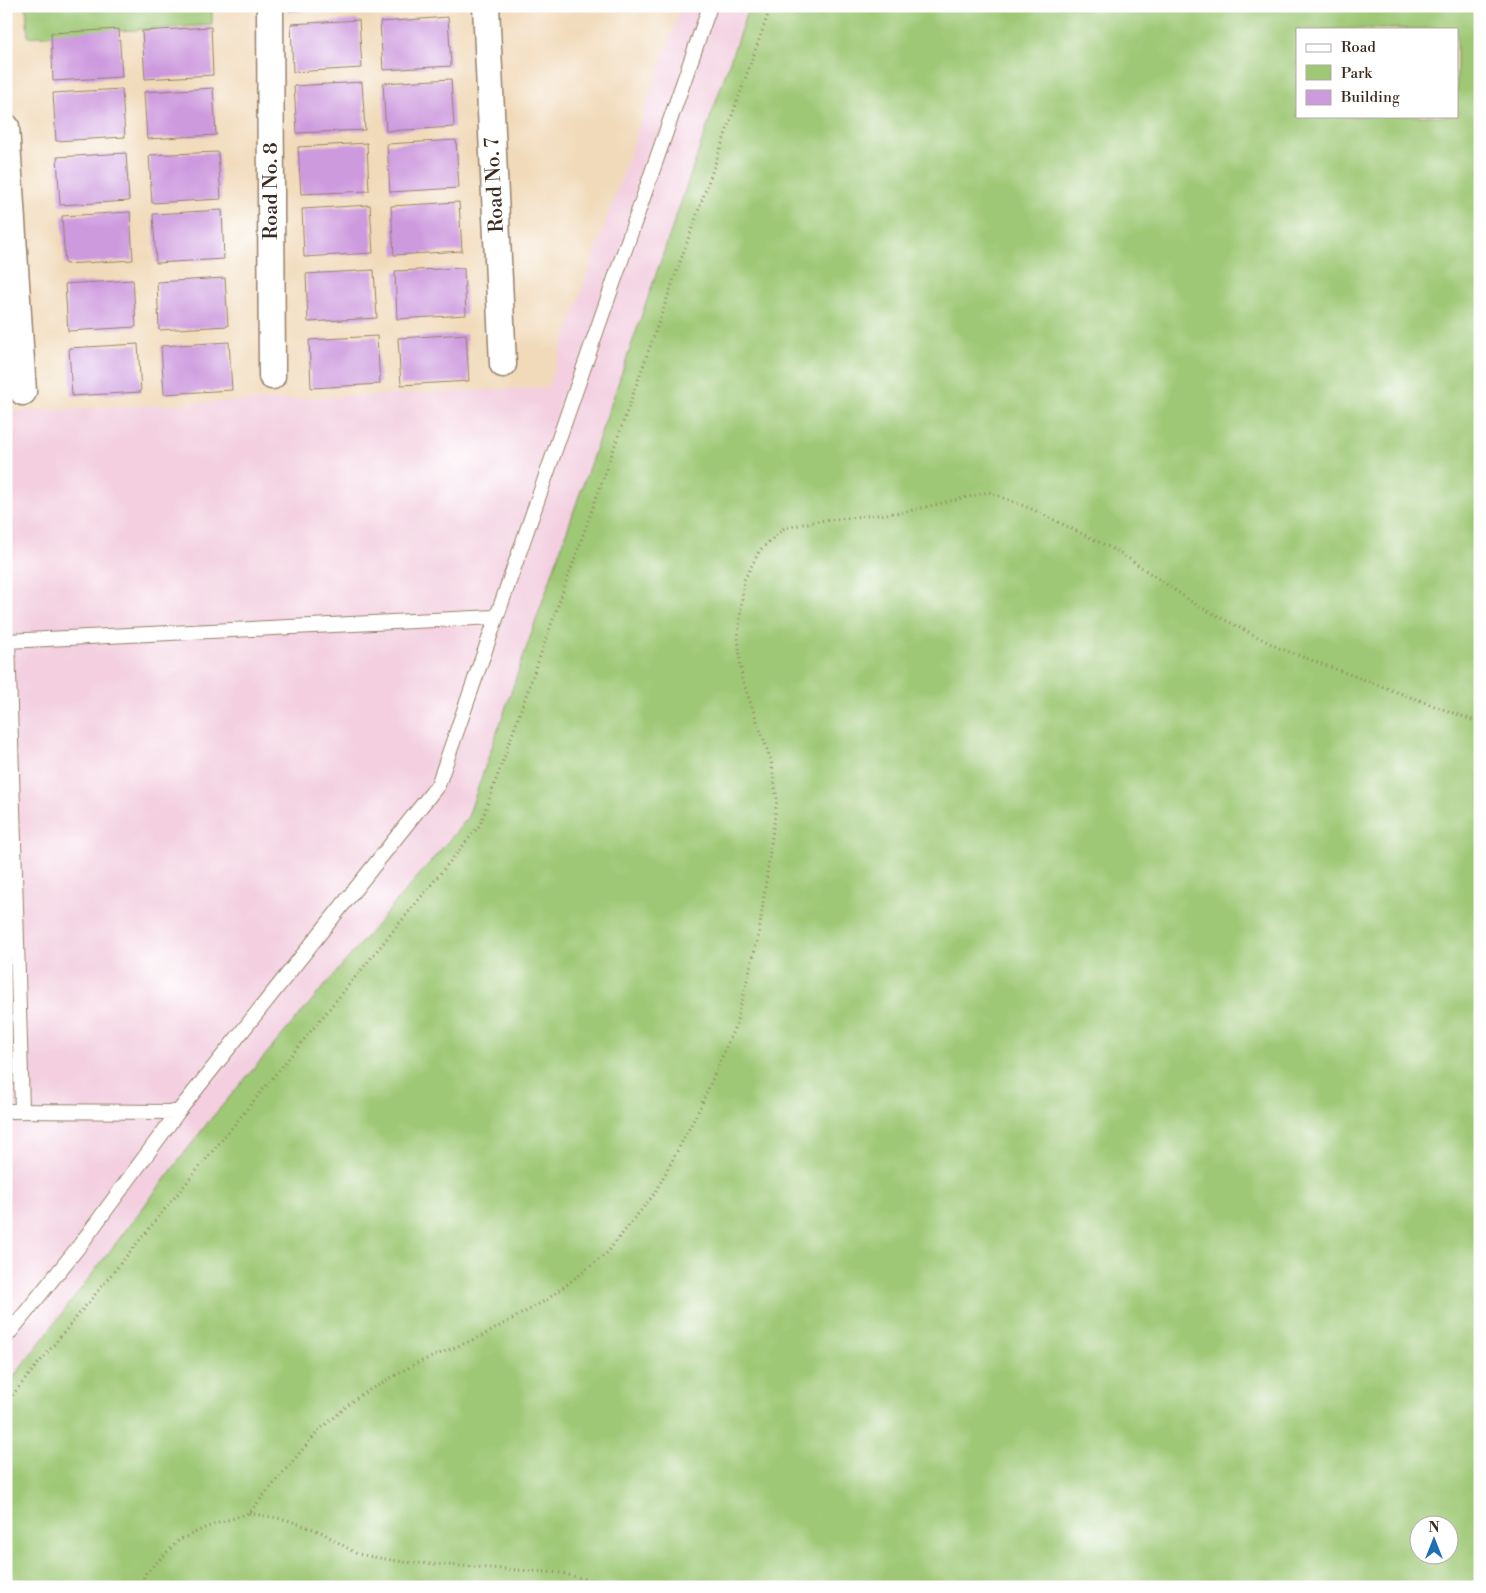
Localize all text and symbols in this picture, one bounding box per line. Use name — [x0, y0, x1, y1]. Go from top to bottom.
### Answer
legend — [1296, 28, 1458, 118]
text: Road — [1341, 38, 1376, 57]
text: Park — [1341, 64, 1373, 83]
text: Building — [1340, 88, 1400, 107]
street label: Road No. 7 — [480, 137, 510, 233]
street label: Road No. 8 — [259, 142, 284, 240]
north arrow — [1408, 1516, 1458, 1566]
text: N — [1428, 1519, 1440, 1537]

